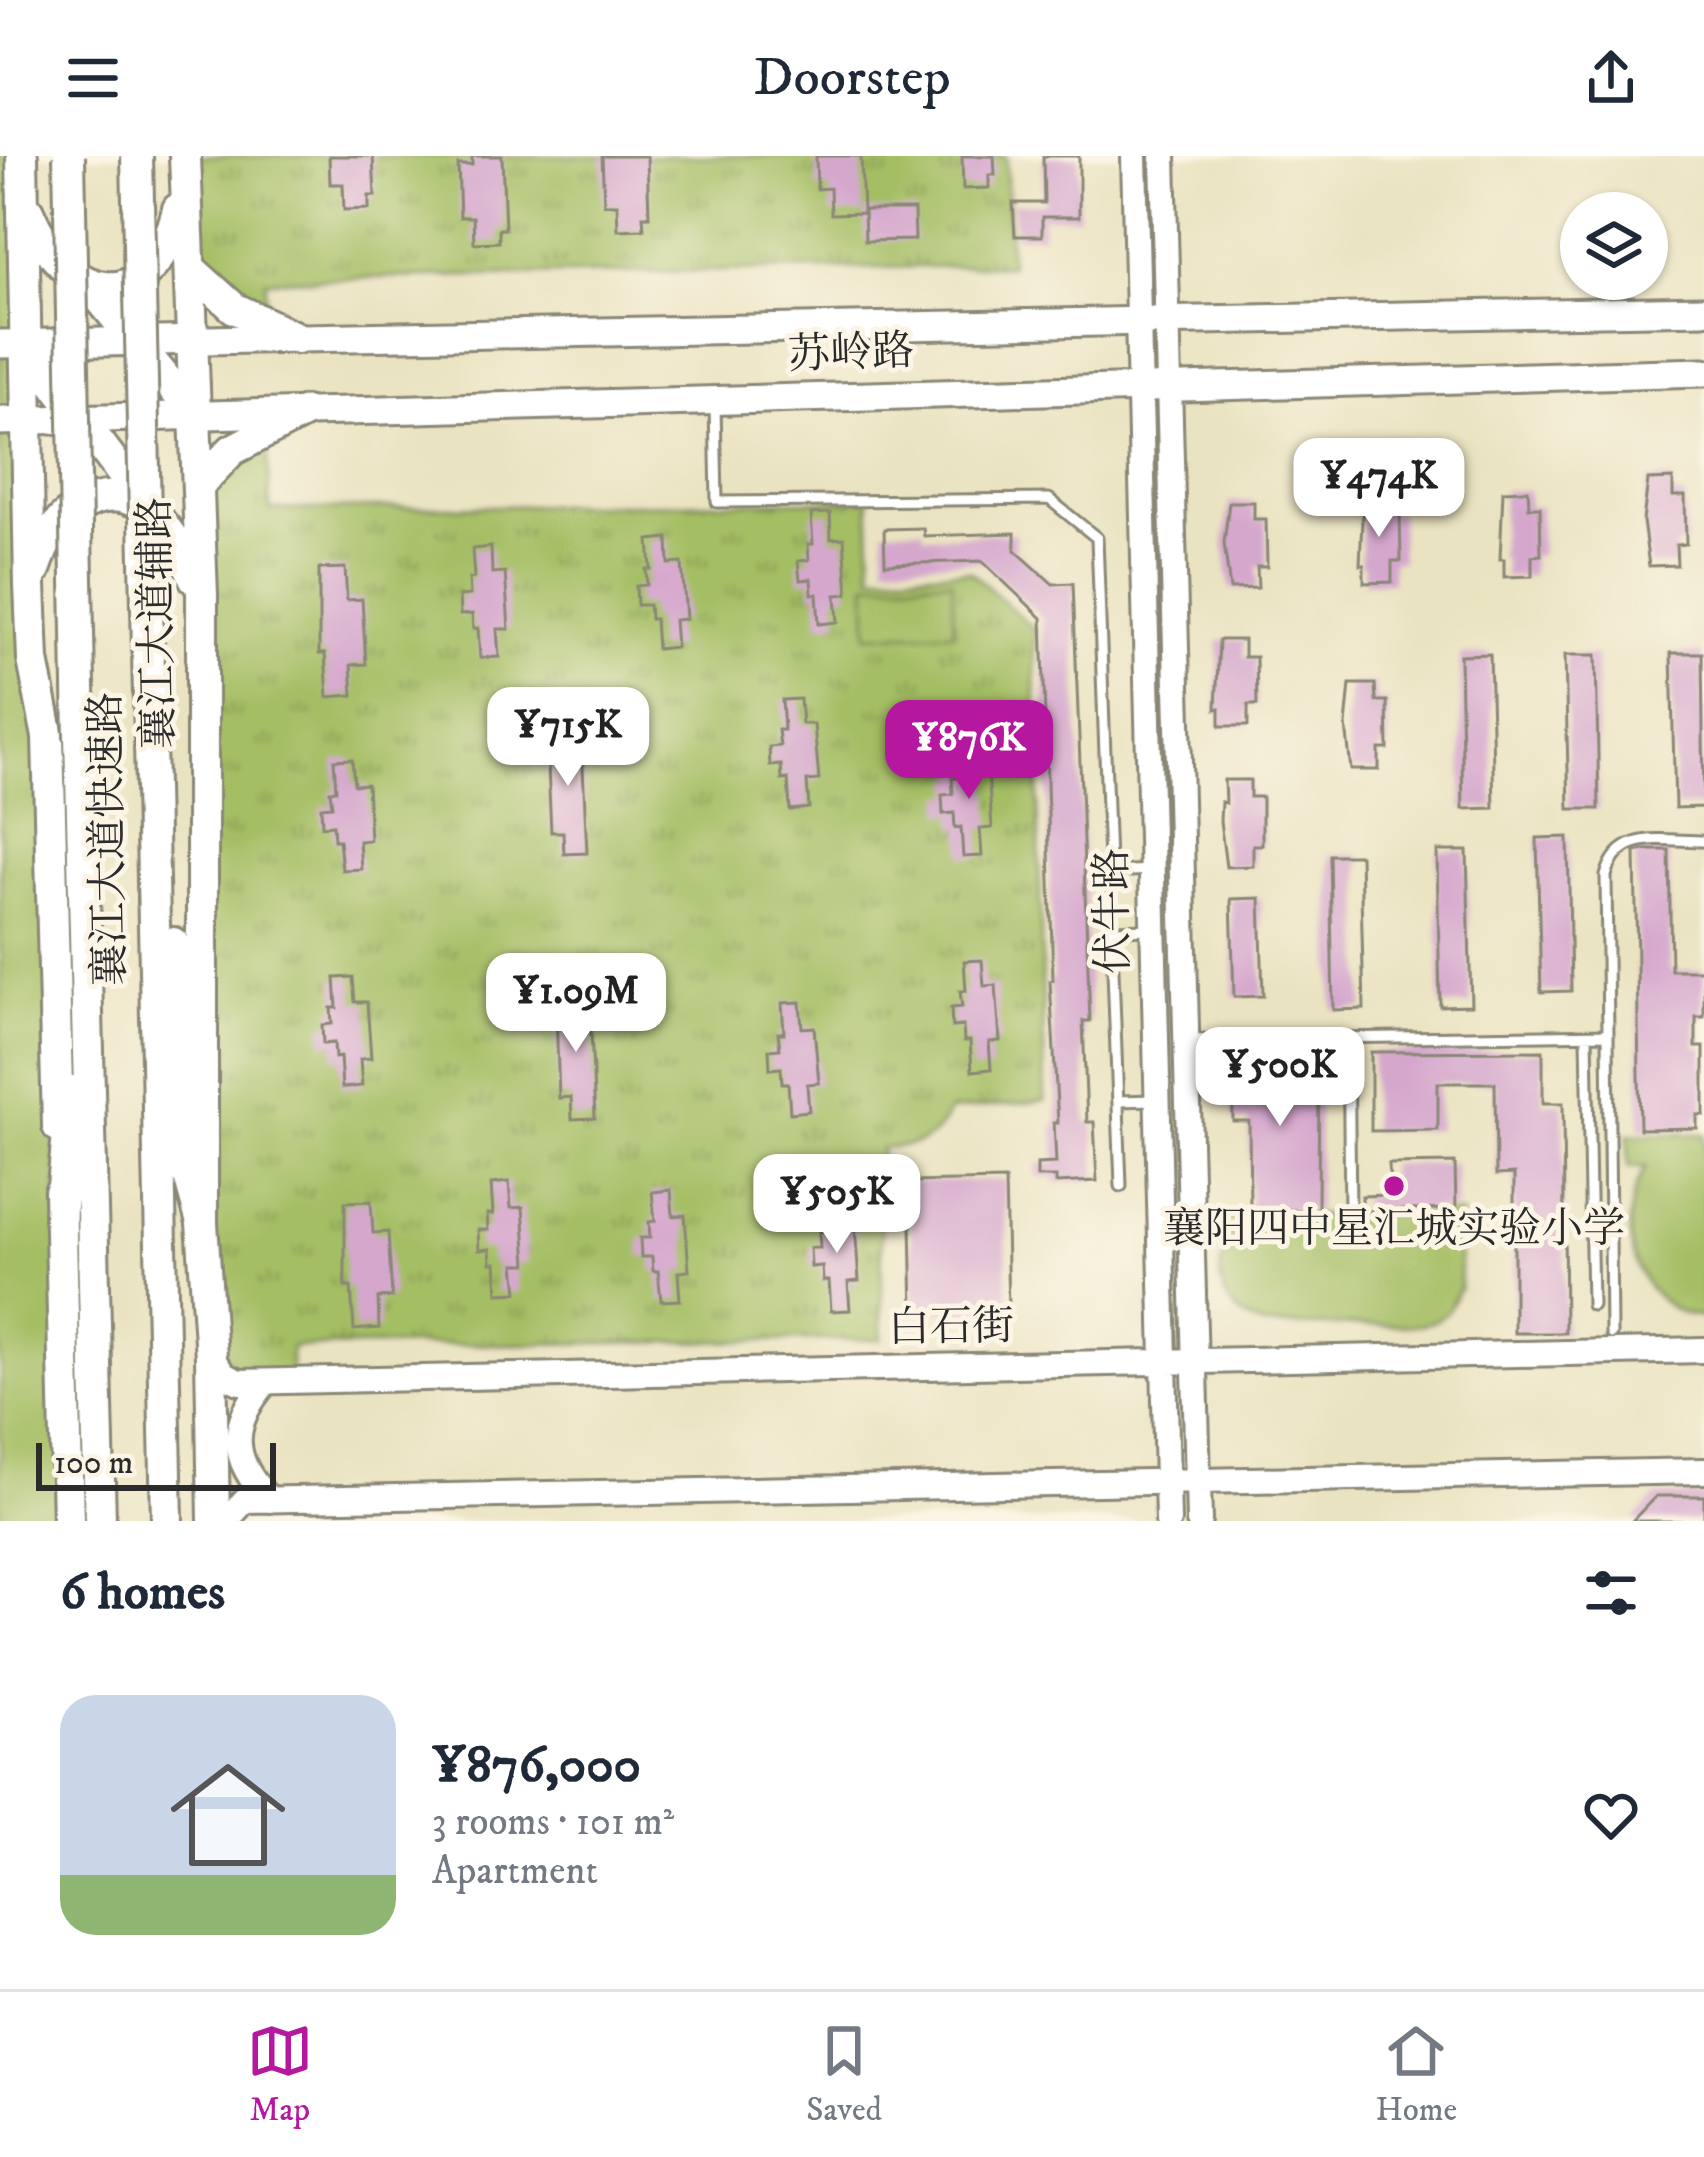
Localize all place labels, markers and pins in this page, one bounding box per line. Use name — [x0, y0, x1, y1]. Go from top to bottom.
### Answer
pin: ¥474K — [1295, 438, 1463, 540]
pin: ¥715K — [484, 687, 652, 789]
pin: ¥876K — [885, 700, 1053, 802]
pin: ¥1.09M — [478, 953, 674, 1055]
pin: ¥500K — [1196, 1027, 1364, 1129]
pin: ¥505K — [753, 1154, 921, 1256]
marker: 襄阳四中星汇城实验小学 — [1381, 1173, 1407, 1199]
place label: 襄阳四中星汇城实验小学 — [1163, 1204, 1625, 1256]

